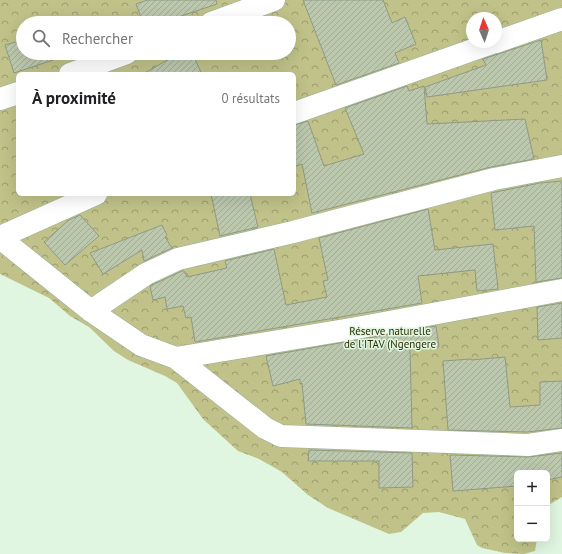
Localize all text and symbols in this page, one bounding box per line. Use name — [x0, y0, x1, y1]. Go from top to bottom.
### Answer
north arrow — [466, 12, 502, 48]
search box — [16, 16, 296, 60]
icon: search — [30, 27, 52, 49]
text: Rechercher — [62, 29, 133, 48]
text: À proximité — [32, 87, 116, 109]
text: 0 résultats — [221, 90, 280, 107]
park label: Réserve naturelle de l'ITAV (Ngengere — [344, 324, 437, 351]
map controls — [514, 470, 550, 542]
button: + — [514, 470, 550, 506]
button: − — [514, 506, 550, 542]

